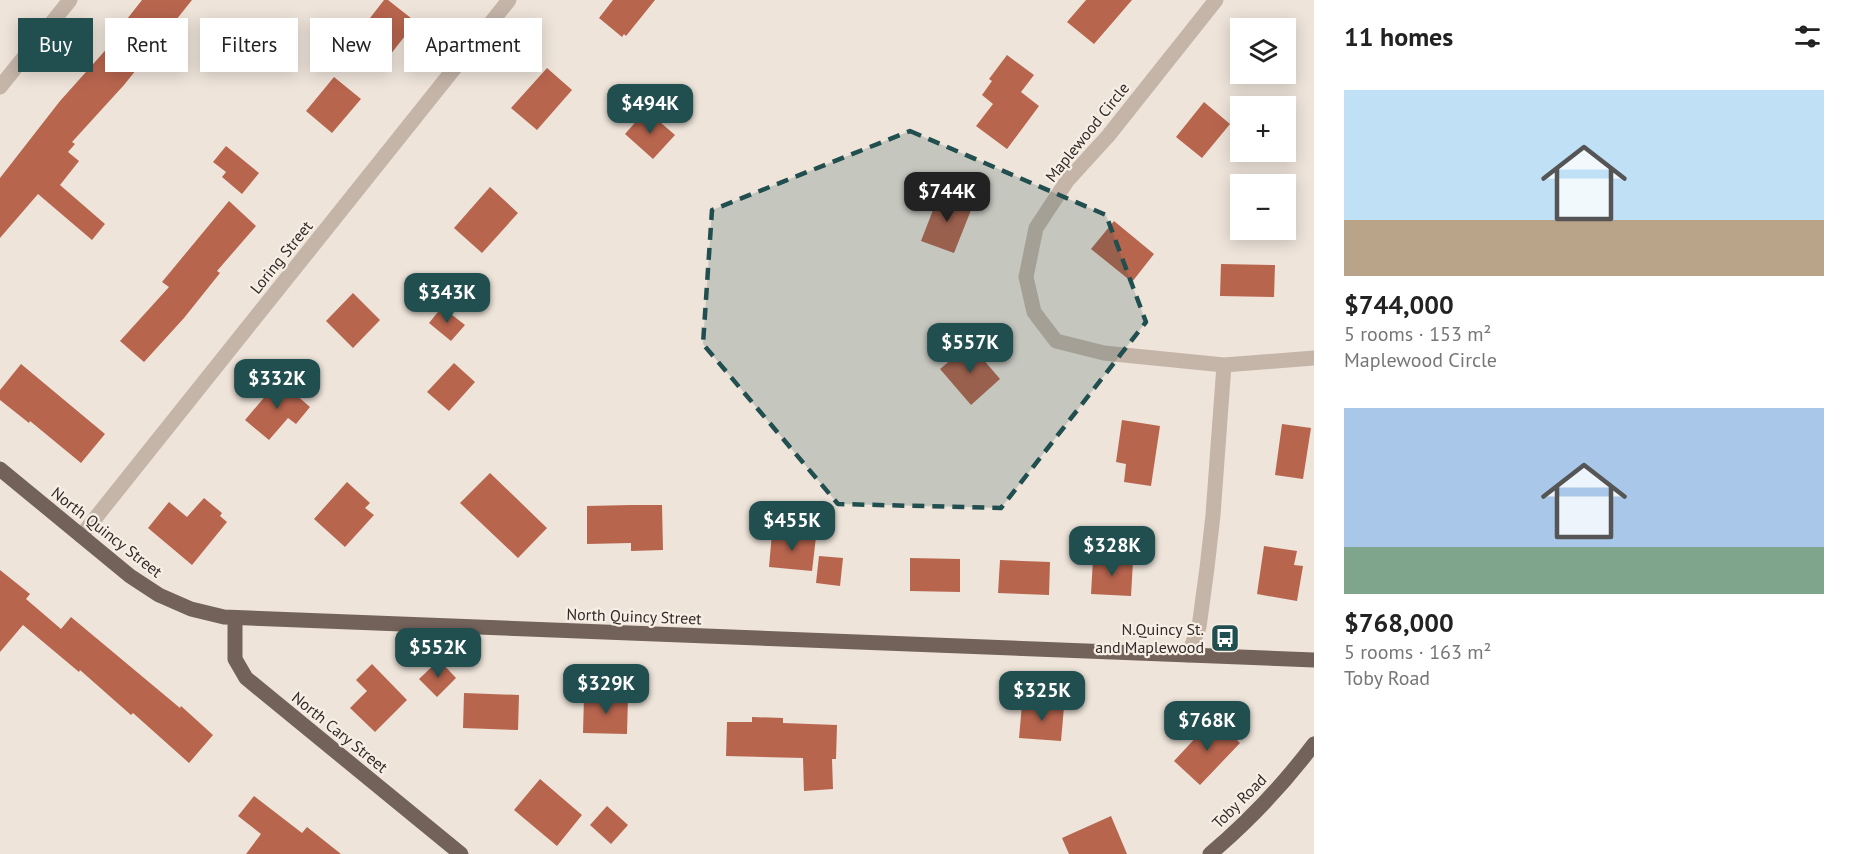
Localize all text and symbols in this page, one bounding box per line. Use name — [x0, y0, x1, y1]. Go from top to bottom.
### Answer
chip: Buy — [18, 18, 93, 72]
chip: Rent — [105, 18, 188, 72]
chip: Filters — [200, 18, 298, 72]
chip: New — [310, 18, 392, 72]
chip: Apartment — [404, 18, 542, 72]
map controls — [1230, 18, 1296, 240]
button: layers — [1230, 18, 1296, 84]
text: 11 homes — [1344, 20, 1453, 53]
icon: filters — [1791, 20, 1824, 53]
street label: Maplewood Circle — [1041, 78, 1133, 186]
pin: $494K — [608, 84, 692, 135]
text: $494K — [621, 90, 679, 116]
button: + — [1230, 96, 1296, 162]
icon: home — [1530, 129, 1638, 237]
pin: $744K — [905, 172, 989, 223]
button: − — [1230, 174, 1296, 240]
text: $744K — [918, 178, 976, 204]
street label: Loring Street — [245, 216, 317, 298]
pin: $343K — [405, 273, 489, 324]
text: $343K — [418, 279, 476, 305]
text: $744,000 — [1344, 288, 1454, 321]
text: 5 rooms · 153 m² — [1344, 321, 1491, 347]
pin: $557K — [928, 323, 1012, 374]
text: $557K — [941, 329, 999, 355]
text: Maplewood Circle — [1344, 347, 1497, 373]
pin: $332K — [235, 359, 319, 410]
text: $332K — [248, 365, 306, 391]
icon: home — [1530, 447, 1638, 555]
street label: North Quincy Street — [48, 482, 167, 582]
pin: $455K — [750, 501, 834, 552]
text: $455K — [763, 507, 821, 533]
pin: $328K — [1070, 526, 1154, 577]
text: $328K — [1083, 532, 1141, 558]
street label: North Quincy Street — [566, 604, 703, 628]
text: $768,000 — [1344, 606, 1454, 639]
place label: N.Quincy St. and Maplewood — [1095, 619, 1204, 657]
bus stop icon: N.Quincy St. and Maplewood — [1209, 622, 1241, 654]
pin: $552K — [396, 628, 480, 679]
text: $552K — [409, 634, 467, 660]
text: 5 rooms · 163 m² — [1344, 639, 1491, 665]
pin: $329K — [564, 664, 648, 715]
text: Toby Road — [1344, 665, 1430, 691]
text: $329K — [577, 670, 635, 696]
pin: $325K — [1000, 671, 1084, 722]
text: $325K — [1013, 677, 1071, 703]
street label: North Cary Street — [288, 687, 393, 777]
pin: $768K — [1165, 701, 1249, 752]
text: $768K — [1178, 707, 1236, 733]
street label: Toby Road — [1208, 770, 1270, 832]

